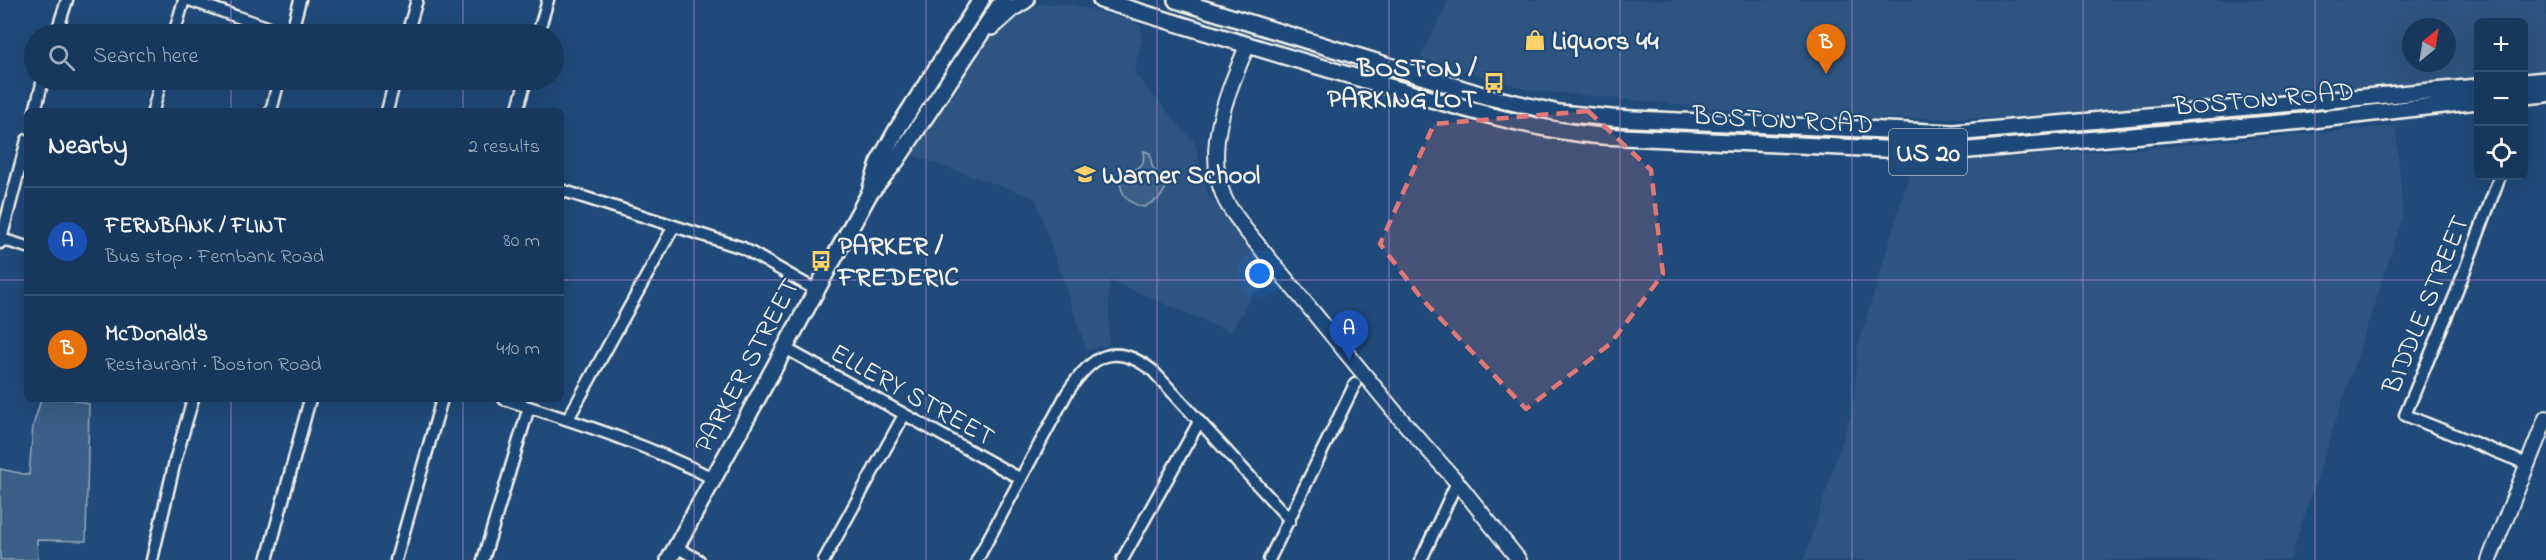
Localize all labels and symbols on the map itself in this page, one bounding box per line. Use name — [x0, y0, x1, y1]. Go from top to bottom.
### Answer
north arrow — [2402, 18, 2456, 72]
place label: Liquors 44 — [1552, 23, 1659, 62]
pin: B — [1806, 25, 1846, 74]
shop icon: Liquors 44 — [1523, 28, 1547, 52]
place label: BOSTON / PARKING LOT — [1327, 50, 1478, 120]
bus stop icon: BOSTON / PARKING LOT — [1482, 71, 1506, 95]
street label: BOSTON ROAD — [2171, 73, 2356, 128]
street label: BOSTON ROAD — [1691, 97, 1874, 146]
road number: US 20 — [1889, 129, 1967, 175]
place label: Warner School — [1102, 157, 1260, 196]
school or university icon: Warner School — [1073, 162, 1097, 186]
street label: BIDDLE STREET — [2373, 210, 2481, 401]
place label: PARKER / FREDERIC — [836, 228, 959, 298]
bus stop icon: PARKER / FREDERIC — [809, 249, 833, 273]
your location — [1245, 259, 1274, 288]
street label: PARKER STREET — [686, 272, 811, 460]
pin: A — [1330, 310, 1368, 360]
street label: ELLERY STREET — [822, 335, 1001, 458]

